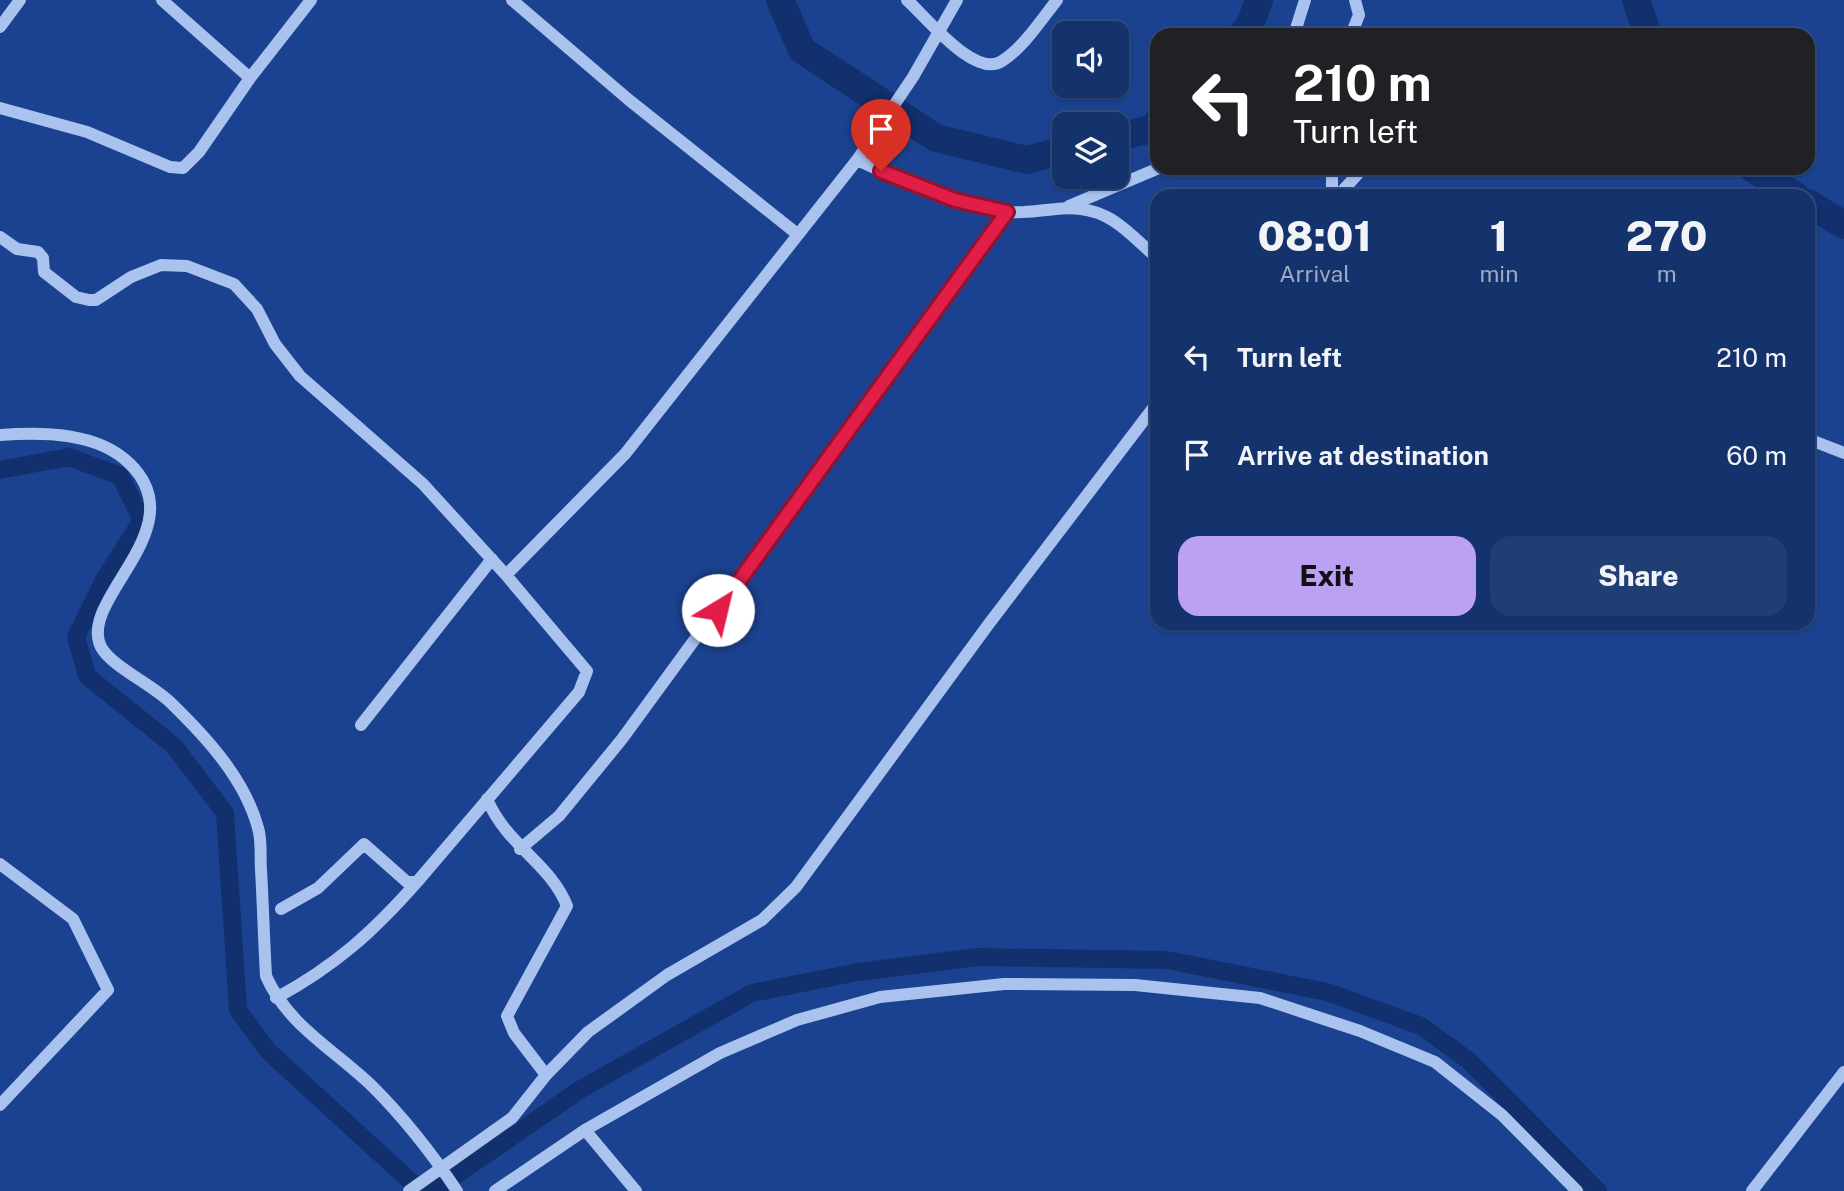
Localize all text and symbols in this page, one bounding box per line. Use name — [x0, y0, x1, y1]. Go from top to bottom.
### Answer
map controls — [1052, 21, 1129, 189]
button: sound — [1052, 21, 1129, 98]
text: 210 m — [1293, 54, 1432, 112]
icon: left — [1178, 56, 1269, 147]
pin — [851, 99, 911, 171]
icon: arrive — [862, 110, 900, 148]
button: layers — [1052, 112, 1129, 189]
text: Turn left — [1293, 113, 1418, 150]
text: 08:01 — [1257, 211, 1372, 260]
text: 1 — [1490, 211, 1508, 260]
text: 270 — [1626, 211, 1708, 260]
text: Arrival — [1279, 260, 1350, 287]
text: min — [1479, 260, 1518, 287]
text: m — [1657, 260, 1677, 287]
icon: left — [1178, 338, 1216, 376]
text: Turn left — [1237, 342, 1342, 373]
text: 210 m — [1716, 342, 1787, 373]
icon: arrive — [1178, 436, 1216, 474]
text: Arrive at destination — [1237, 440, 1489, 471]
text: 60 m — [1726, 440, 1787, 471]
button: Exit — [1178, 536, 1476, 616]
button: Share — [1490, 536, 1787, 616]
position arrow — [681, 573, 755, 647]

